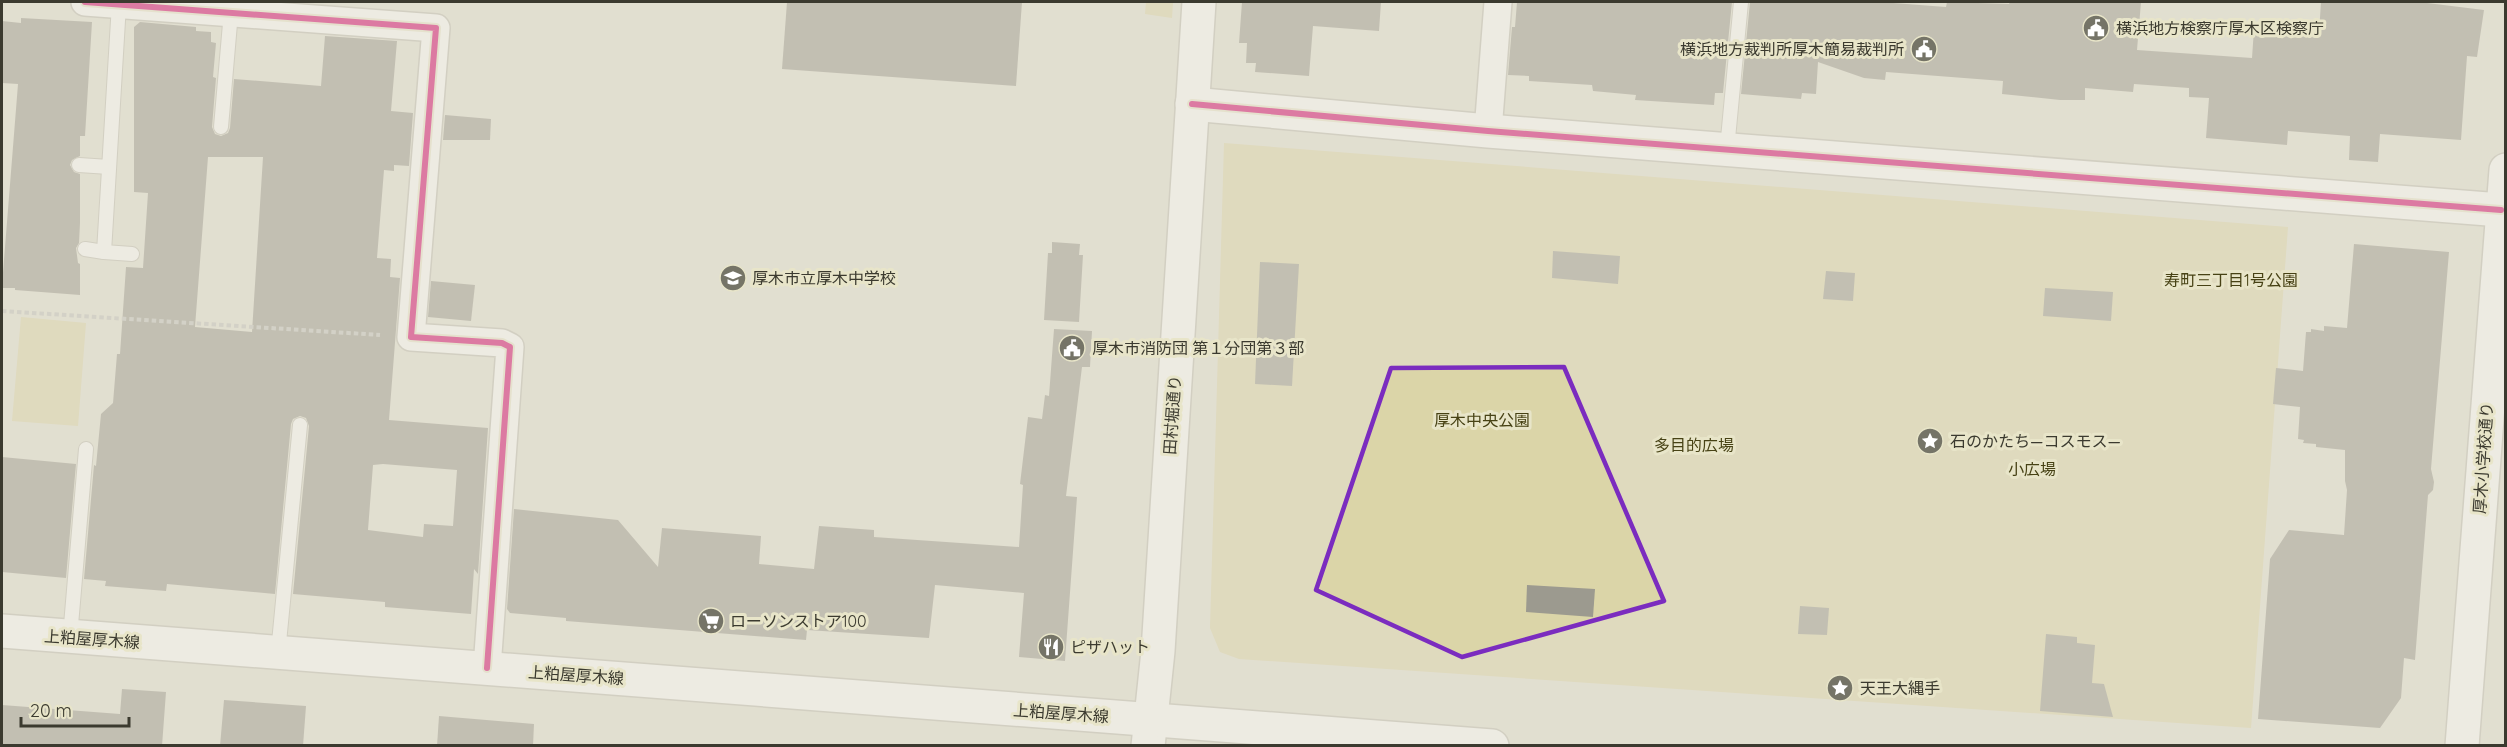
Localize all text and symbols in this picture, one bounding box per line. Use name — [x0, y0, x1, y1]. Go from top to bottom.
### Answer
public building icon: 横浜地方検察庁厚木区検察庁 — [2081, 13, 2111, 43]
place label: 横浜地方検察庁厚木区検察庁 — [2116, 18, 2324, 38]
public building icon: 横浜地方裁判所厚木簡易裁判所 — [1909, 34, 1939, 64]
place label: 横浜地方裁判所厚木簡易裁判所 — [1680, 39, 1904, 59]
school or university icon: 厚木市立厚木中学校 — [718, 263, 748, 293]
place label: 厚木市立厚木中学校 — [752, 268, 896, 288]
park label: 寿町三丁目1号公園 — [2164, 270, 2298, 290]
public building icon: 厚木市消防団 第１分団第３部 — [1057, 333, 1087, 363]
place label: 厚木市消防団 第１分団第３部 — [1092, 338, 1304, 358]
street label: 田村堀通り — [1159, 374, 1185, 456]
street label: 厚木小学校通り — [2469, 401, 2497, 515]
park label: 厚木中央公園 — [1434, 410, 1530, 430]
place icon: 石のかたち—コスモス— — [1915, 426, 1945, 456]
place label: 石のかたち—コスモス— — [1950, 431, 2121, 451]
park label: 多目的広場 — [1654, 435, 1734, 455]
park label: 小広場 — [2008, 459, 2056, 479]
supermarket icon: ローソンストア100 — [696, 606, 726, 636]
place label: ローソンストア100 — [730, 611, 867, 631]
street label: 上粕屋厚木線 — [43, 626, 141, 652]
restaurant icon: ピザハット — [1036, 632, 1066, 662]
place label: ピザハット — [1070, 637, 1150, 657]
street label: 上粕屋厚木線 — [527, 662, 625, 688]
place icon: 天王大縄手 — [1825, 673, 1855, 703]
place label: 天王大縄手 — [1860, 678, 1940, 698]
scale bar — [21, 690, 129, 728]
text: 20 m — [30, 699, 72, 722]
street label: 上粕屋厚木線 — [1012, 700, 1110, 726]

